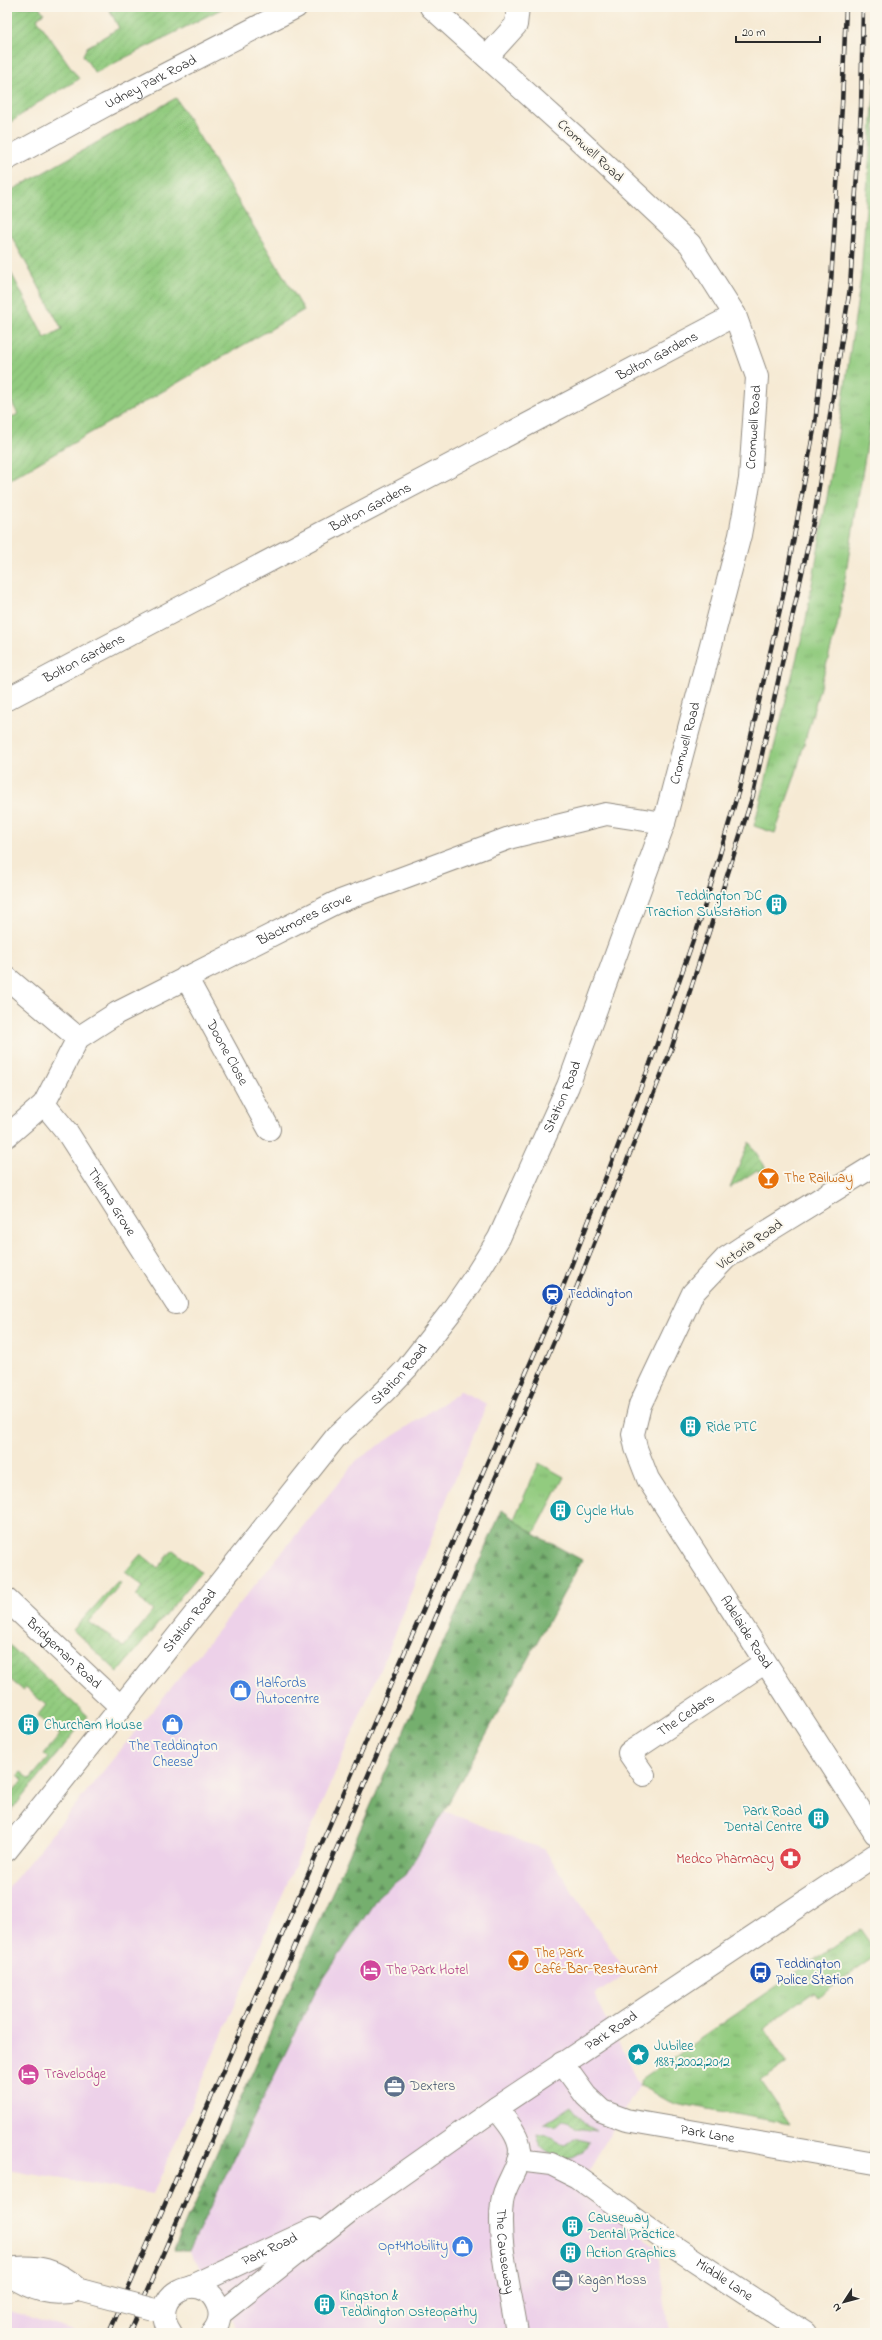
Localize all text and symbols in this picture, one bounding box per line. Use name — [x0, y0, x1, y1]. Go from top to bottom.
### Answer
scale bar — [736, 18, 820, 44]
text: 20 m — [742, 24, 765, 42]
street label: Udney Park Road — [101, 50, 200, 114]
street label: Cromwell Road — [552, 115, 628, 188]
street label: Bolton Gardens — [612, 326, 702, 387]
street label: Cromwell Road — [740, 384, 767, 470]
street label: Bolton Gardens — [325, 477, 415, 538]
street label: Bolton Gardens — [38, 628, 129, 689]
street label: Cromwell Road — [664, 700, 706, 787]
place label: Teddington DC Traction Substation — [646, 886, 762, 923]
street label: Blackmores Grove — [253, 887, 355, 952]
building icon: Teddington DC Traction Substation — [764, 891, 790, 917]
street label: Doone Close — [200, 1015, 254, 1090]
street label: Station Road — [537, 1058, 587, 1137]
street label: Thelma Grove — [82, 1163, 142, 1241]
bar icon: The Railway — [755, 1165, 781, 1191]
place label: The Railway — [784, 1168, 853, 1190]
street label: Victoria Road — [712, 1214, 787, 1276]
station icon: Teddington — [540, 1281, 566, 1307]
place label: Teddington — [568, 1284, 633, 1306]
street label: Station Road — [366, 1339, 433, 1410]
building icon: Ride PTC — [677, 1414, 703, 1440]
place label: Ride PTC — [706, 1417, 757, 1438]
building icon: Cycle Hub — [547, 1498, 573, 1524]
place label: Cycle Hub — [576, 1501, 634, 1523]
street label: Station Road — [157, 1584, 222, 1657]
street label: Adelaide Road — [715, 1591, 778, 1673]
street label: Bridgeman Road — [21, 1612, 106, 1694]
place label: Halfords Autocentre — [256, 1673, 320, 1710]
shop icon: Halfords Autocentre — [227, 1678, 253, 1704]
street label: The Cedars — [653, 1688, 719, 1742]
shop icon: The Teddington Cheese — [160, 1711, 186, 1737]
building icon: Churcham House — [15, 1712, 41, 1738]
place label: Churcham House — [44, 1715, 143, 1736]
place label: The Teddington Cheese — [128, 1736, 218, 1773]
place label: Park Road Dental Centre — [723, 1801, 803, 1838]
building icon: Park Road Dental Centre — [805, 1806, 831, 1832]
pharmacy icon: Medco Pharmacy — [777, 1846, 803, 1872]
place label: Medco Pharmacy — [676, 1849, 774, 1871]
place label: The Park Café-Bar-Restaurant — [534, 1943, 658, 1980]
bar icon: The Park Café-Bar-Restaurant — [506, 1948, 532, 1974]
place label: Teddington Police Station — [776, 1954, 854, 1991]
hotel icon: The Park Hotel — [357, 1957, 383, 1983]
bus stop icon: Teddington Police Station — [748, 1959, 774, 1985]
place label: The Park Hotel — [386, 1960, 468, 1981]
street label: Park Road — [581, 2006, 642, 2056]
place label: Jubilee 1887,2002,2012 — [654, 2036, 730, 2073]
place icon: Jubilee 1887,2002,2012 — [626, 2041, 652, 2067]
hotel icon: Travelodge — [16, 2061, 42, 2087]
place label: Travelodge — [44, 2064, 107, 2086]
office icon: Dexters — [381, 2073, 407, 2099]
place label: Dexters — [409, 2076, 455, 2097]
street label: Park Lane — [679, 2119, 737, 2149]
street label: The Causeway — [490, 2208, 520, 2296]
place label: Causeway Dental Practice — [587, 2208, 675, 2245]
building icon: Causeway Dental Practice — [559, 2213, 585, 2239]
street label: Park Road — [238, 2227, 301, 2271]
shop icon: Opt4Mobility — [450, 2233, 476, 2259]
place label: Opt4Mobility — [378, 2236, 448, 2258]
building icon: Action Graphics — [557, 2240, 583, 2266]
place label: Action Graphics — [586, 2243, 676, 2264]
street label: Middle Lane — [691, 2253, 758, 2307]
office icon: Kagan Moss — [550, 2267, 576, 2293]
place label: Kagan Moss — [578, 2270, 647, 2292]
north arrow — [824, 2282, 864, 2322]
place label: Kingston & Teddington Osteopathy — [340, 2286, 477, 2324]
building icon: Kingston & Teddington Osteopathy — [311, 2291, 337, 2317]
text: N — [828, 2300, 845, 2315]

